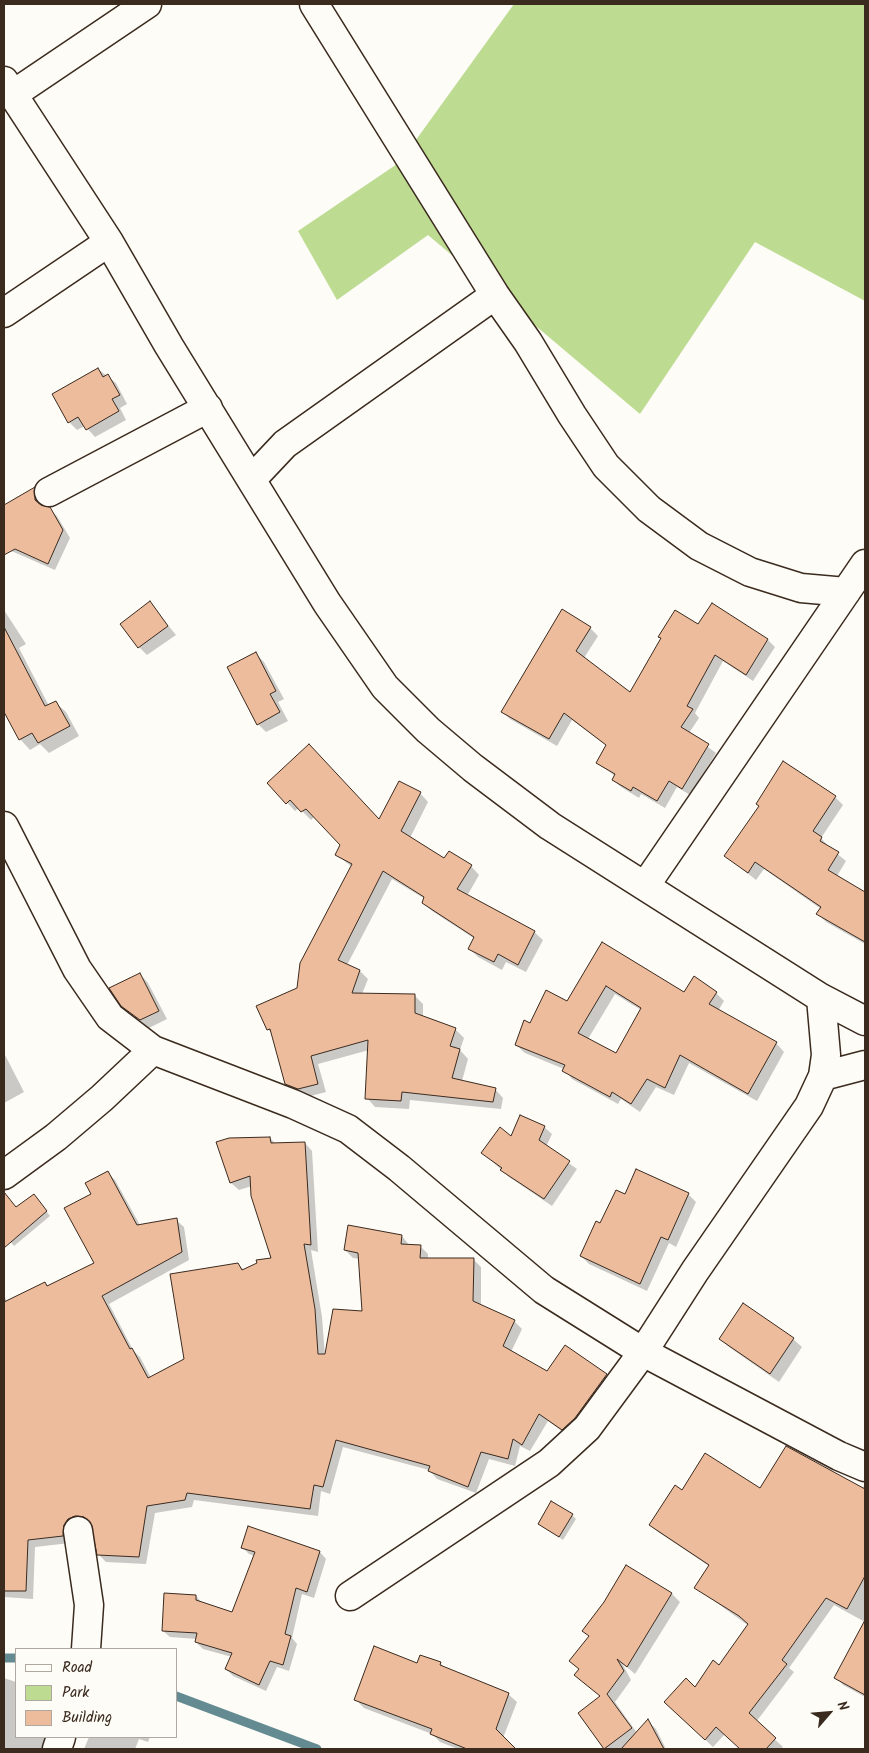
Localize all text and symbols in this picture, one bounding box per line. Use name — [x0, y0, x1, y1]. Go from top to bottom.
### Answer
legend — [15, 1648, 178, 1738]
text: Road — [62, 1656, 92, 1680]
text: Park — [62, 1681, 89, 1705]
north arrow — [804, 1688, 854, 1738]
text: N — [831, 1697, 854, 1715]
text: Building — [62, 1706, 112, 1730]

